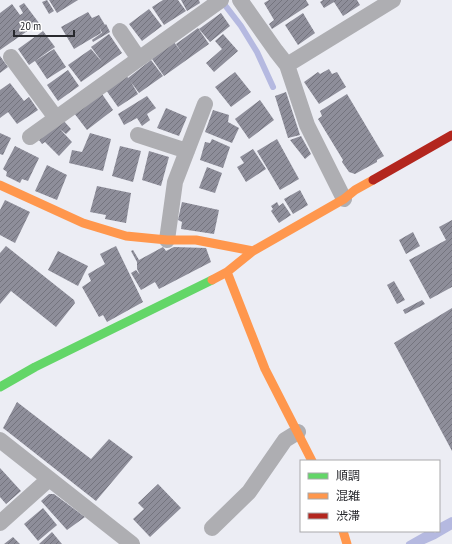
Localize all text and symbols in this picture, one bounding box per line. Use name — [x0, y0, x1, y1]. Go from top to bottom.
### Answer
scale bar — [14, 12, 74, 38]
text: 20 m — [20, 18, 41, 33]
legend — [300, 460, 440, 532]
text: 順調 — [336, 468, 360, 483]
text: 混雑 — [336, 488, 360, 503]
text: 渋滞 — [336, 508, 360, 523]

